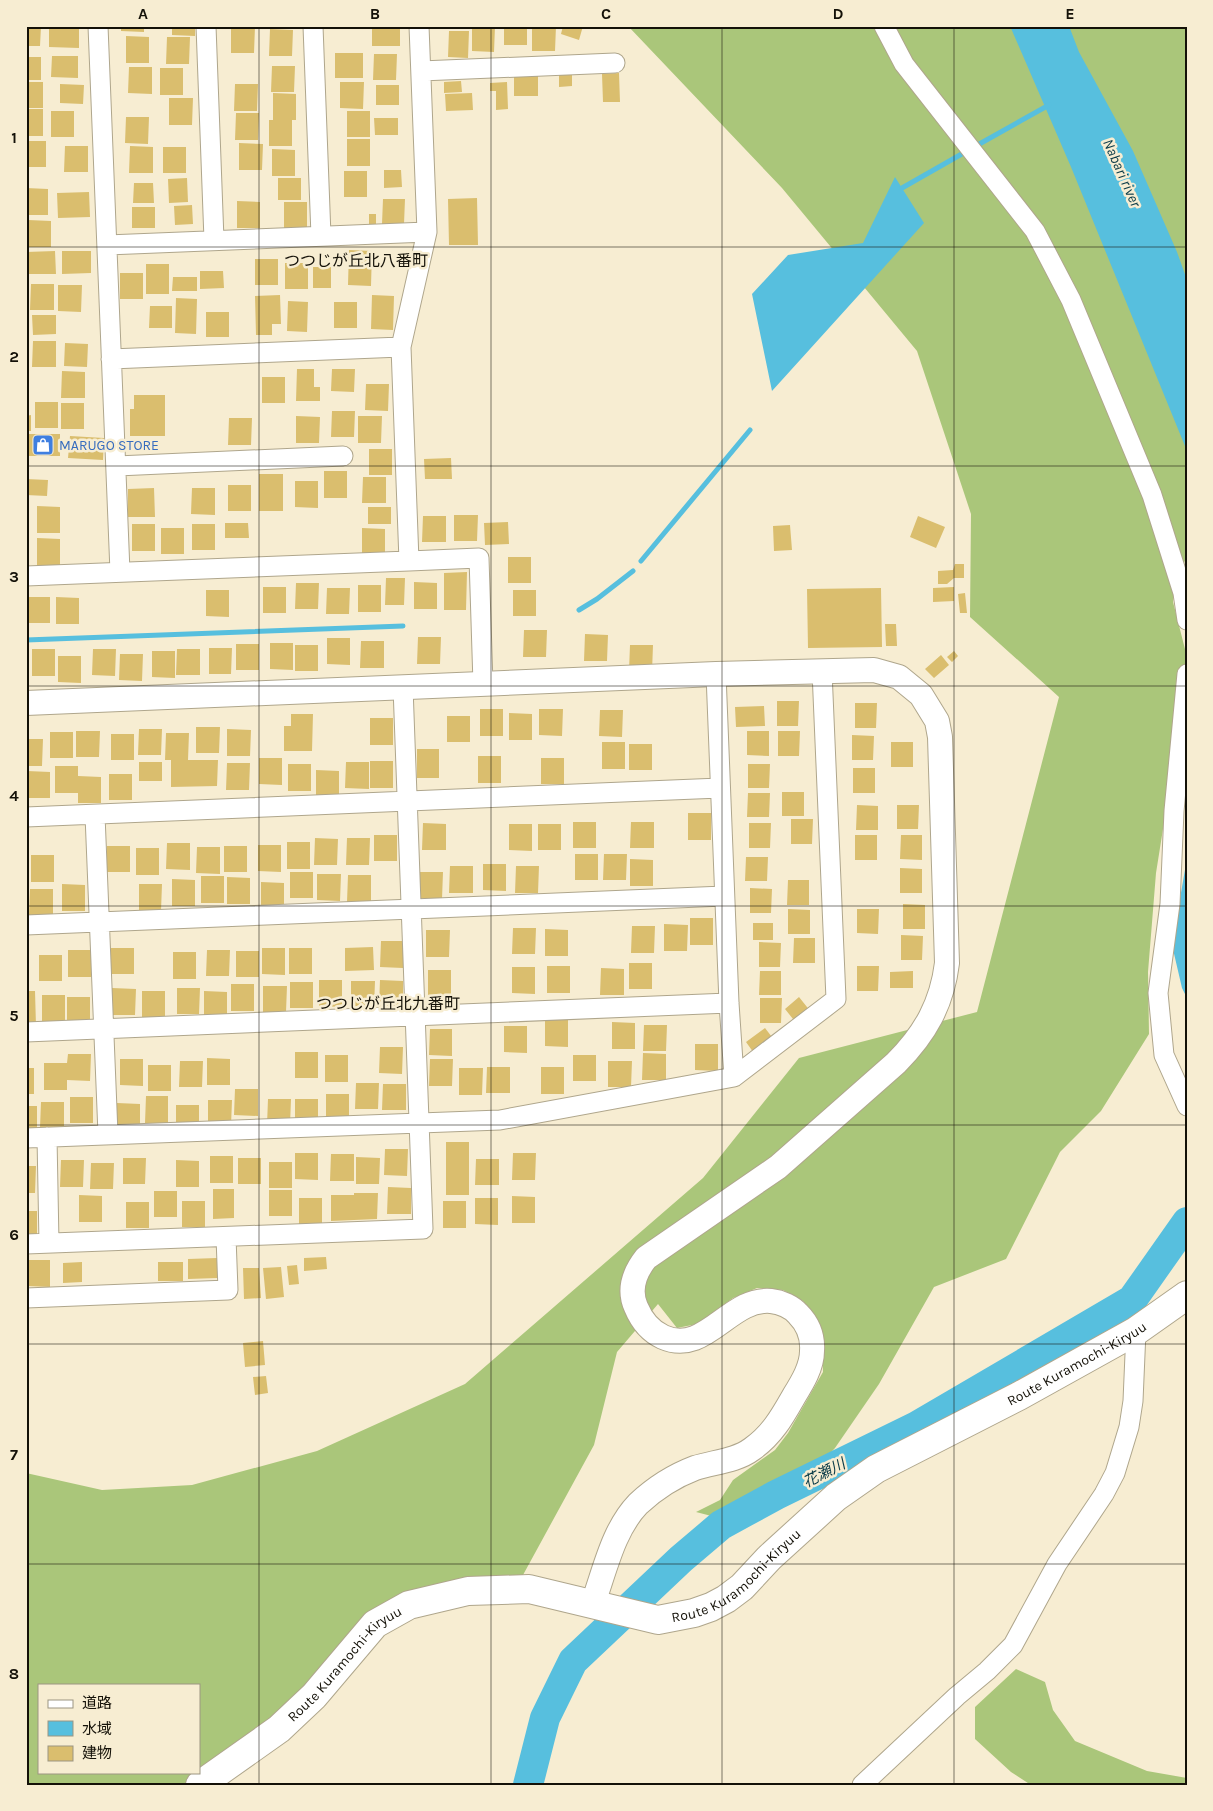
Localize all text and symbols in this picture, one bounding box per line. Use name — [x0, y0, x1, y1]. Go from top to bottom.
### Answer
text: A — [138, 4, 148, 23]
text: B — [370, 4, 380, 23]
text: C — [601, 4, 611, 23]
text: D — [833, 4, 844, 23]
text: E — [1065, 4, 1075, 23]
text: 1 — [11, 128, 17, 147]
water label: Nabari river — [1099, 136, 1145, 211]
district label: つつじが丘北八番町 — [284, 251, 428, 270]
text: 2 — [9, 347, 19, 366]
shop icon: MARUGO STORE — [31, 433, 55, 457]
place label: MARUGO STORE — [59, 437, 159, 454]
text: 3 — [9, 567, 19, 586]
text: 4 — [9, 786, 19, 805]
district label: つつじが丘北九番町 — [316, 994, 460, 1013]
text: 5 — [9, 1006, 19, 1025]
text: 6 — [9, 1225, 19, 1244]
street label: Route Kuramochi-Kiryuu — [1004, 1318, 1150, 1410]
text: 7 — [10, 1445, 18, 1464]
water label: 花瀬川 — [800, 1454, 850, 1491]
street label: Route Kuramochi-Kiryuu — [670, 1525, 804, 1626]
street label: Route Kuramochi-Kiryuu — [284, 1603, 405, 1726]
text: 8 — [9, 1664, 19, 1683]
legend — [38, 1684, 200, 1774]
text: 道路 — [82, 1694, 112, 1712]
text: 水域 — [82, 1720, 112, 1738]
text: 建物 — [82, 1744, 112, 1762]

